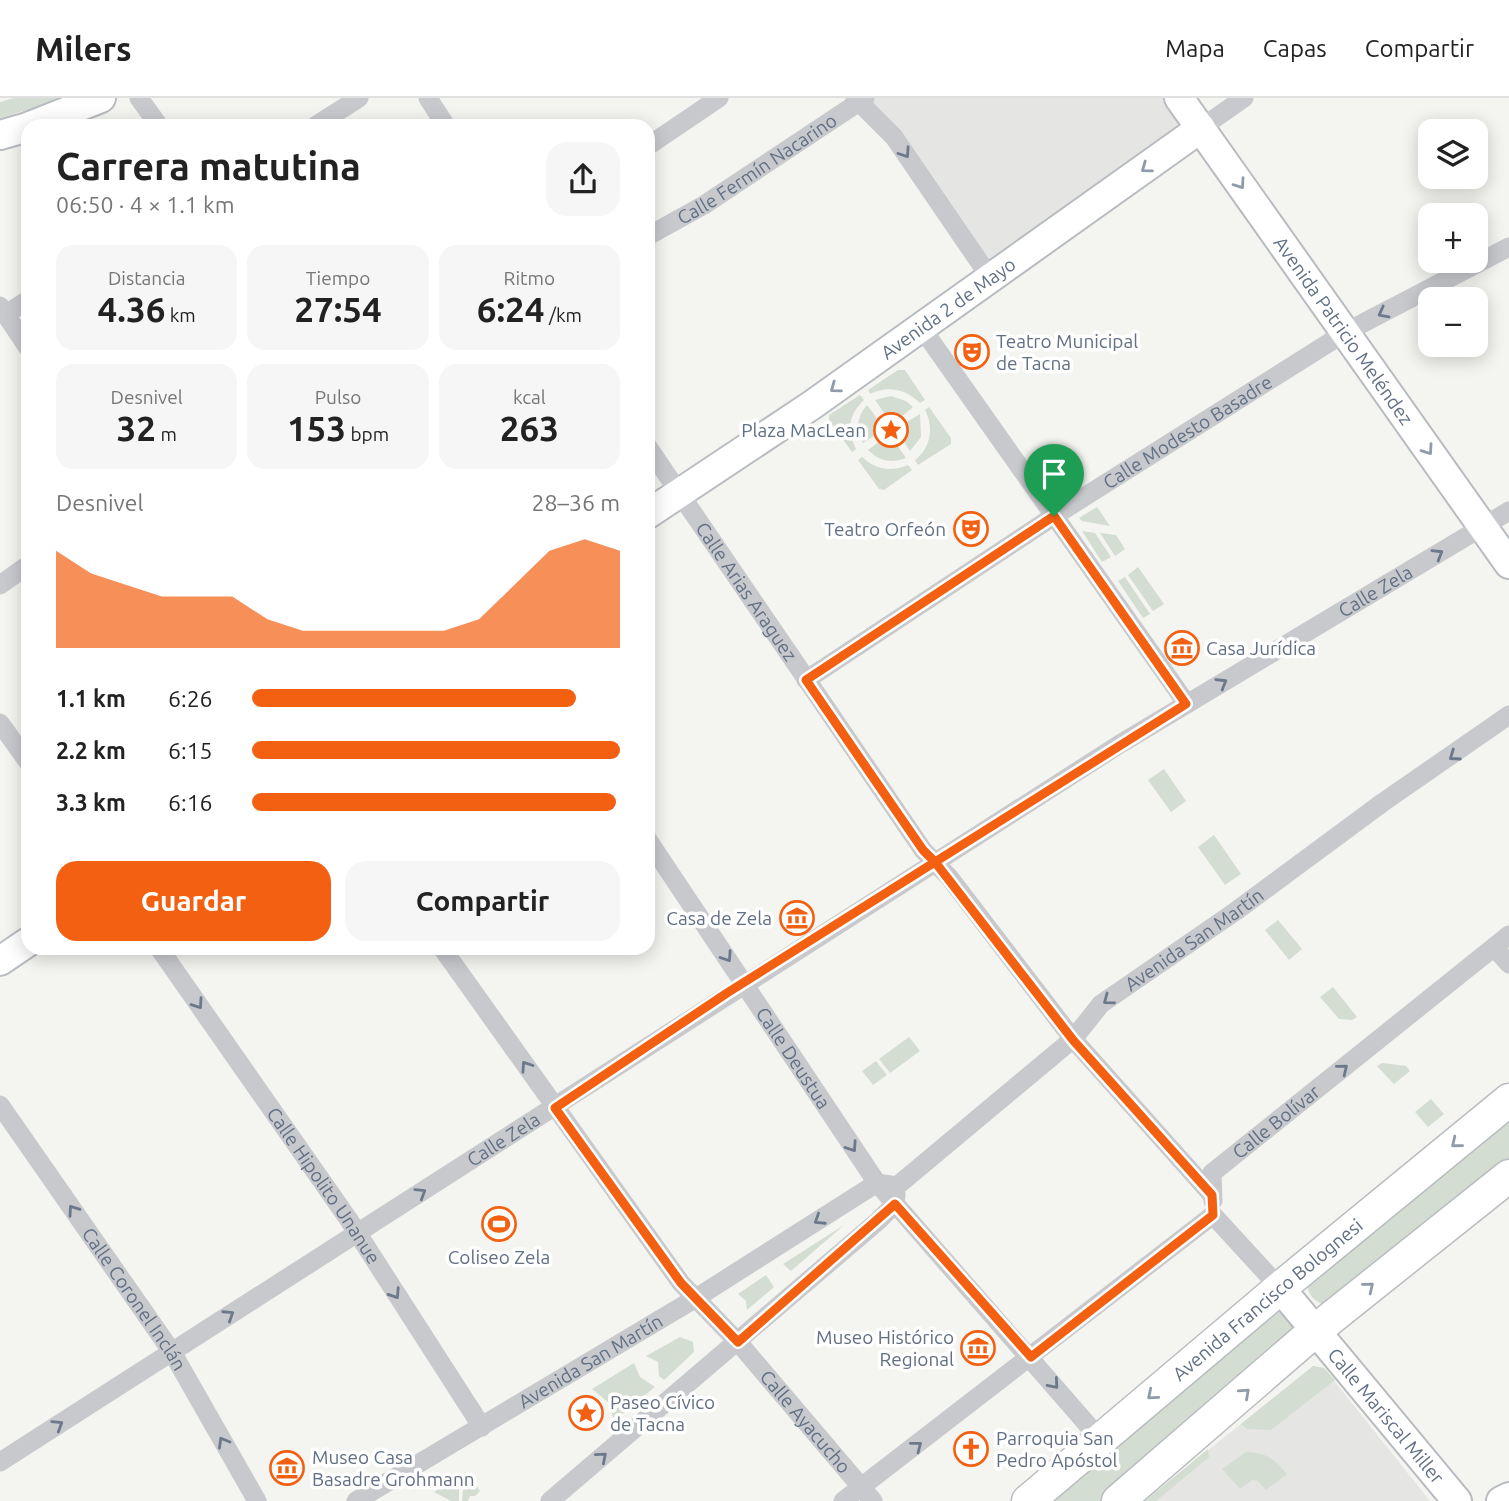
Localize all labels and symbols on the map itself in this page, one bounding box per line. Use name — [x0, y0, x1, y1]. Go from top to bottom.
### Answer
street label: Calle Fermín Nacarino — [673, 109, 841, 229]
one-way arrow — [897, 145, 909, 158]
one-way arrow — [1141, 160, 1153, 172]
one-way arrow — [1232, 176, 1245, 189]
street label: Avenida Patricio Meléndez — [1270, 232, 1418, 429]
street label: Avenida 2 de Mayo — [876, 253, 1020, 363]
one-way arrow — [1378, 304, 1391, 318]
place label: Teatro Municipal de Tacna — [996, 330, 1138, 374]
theatre icon: Teatro Municipal de Tacna — [953, 333, 991, 371]
street label: Calle Modesto Basadre — [1099, 371, 1276, 493]
one-way arrow — [830, 380, 843, 393]
place icon: Plaza MacLean — [872, 411, 910, 449]
place label: Plaza MacLean — [741, 419, 866, 441]
one-way arrow — [1420, 442, 1432, 455]
pin — [1024, 444, 1084, 516]
theatre icon: Teatro Orfeón — [952, 510, 990, 548]
street label: Calle Arias Araguez — [692, 518, 802, 665]
place label: Teatro Orfeón — [824, 518, 946, 540]
one-way arrow — [1430, 549, 1443, 562]
street label: Calle Zela — [1334, 560, 1416, 622]
museum icon: Casa Jurídica — [1163, 629, 1201, 667]
place label: Casa Jurídica — [1206, 637, 1316, 659]
one-way arrow — [1214, 678, 1227, 691]
one-way arrow — [1449, 748, 1462, 760]
street label: Avenida San Martín — [1120, 884, 1268, 995]
museum icon: Casa de Zela — [778, 899, 816, 937]
place label: Casa de Zela — [666, 907, 772, 929]
one-way arrow — [719, 949, 732, 962]
one-way arrow — [1103, 992, 1116, 1004]
one-way arrow — [190, 997, 203, 1010]
street label: Calle Deustua — [752, 1003, 835, 1113]
one-way arrow — [521, 1060, 534, 1073]
one-way arrow — [1334, 1065, 1347, 1077]
street label: Calle Bolívar — [1228, 1080, 1324, 1163]
street label: Calle Hipolito Unanue — [263, 1103, 385, 1268]
street label: Calle Zela — [463, 1108, 544, 1171]
one-way arrow — [1452, 1135, 1465, 1147]
one-way arrow — [844, 1139, 856, 1152]
one-way arrow — [413, 1188, 426, 1201]
one-way arrow — [69, 1205, 81, 1218]
sports icon: Coliseo Zela — [480, 1205, 518, 1243]
one-way arrow — [814, 1211, 827, 1224]
street label: Avenida Francisco Bolognesi — [1168, 1214, 1367, 1385]
street label: Calle Coronel Inclán — [78, 1223, 191, 1374]
place label: Coliseo Zela — [448, 1246, 550, 1268]
one-way arrow — [1362, 1283, 1374, 1296]
one-way arrow — [386, 1286, 399, 1299]
street label: Avenida San Martín — [514, 1310, 666, 1413]
one-way arrow — [222, 1311, 235, 1324]
place label: Museo Histórico Regional — [816, 1326, 954, 1370]
museum icon: Museo Histórico Regional — [959, 1329, 997, 1367]
street label: Calle Mariscal Miller — [1324, 1344, 1449, 1488]
street label: Calle Ayacucho — [756, 1366, 855, 1478]
one-way arrow — [1046, 1376, 1058, 1389]
one-way arrow — [1148, 1387, 1161, 1399]
one-way arrow — [1237, 1389, 1250, 1401]
place label: Paseo Cívico de Tacna — [610, 1391, 715, 1435]
place icon: Paseo Cívico de Tacna — [567, 1394, 605, 1432]
one-way arrow — [50, 1420, 63, 1433]
place label: Parroquia San Pedro Apóstol — [996, 1427, 1118, 1471]
church icon: Parroquia San Pedro Apóstol — [952, 1430, 990, 1468]
one-way arrow — [218, 1436, 231, 1449]
one-way arrow — [909, 1441, 922, 1454]
place label: Museo Casa Basadre Grohmann — [312, 1446, 475, 1490]
museum icon: Museo Casa Basadre Grohmann — [268, 1449, 306, 1487]
one-way arrow — [593, 1453, 606, 1465]

